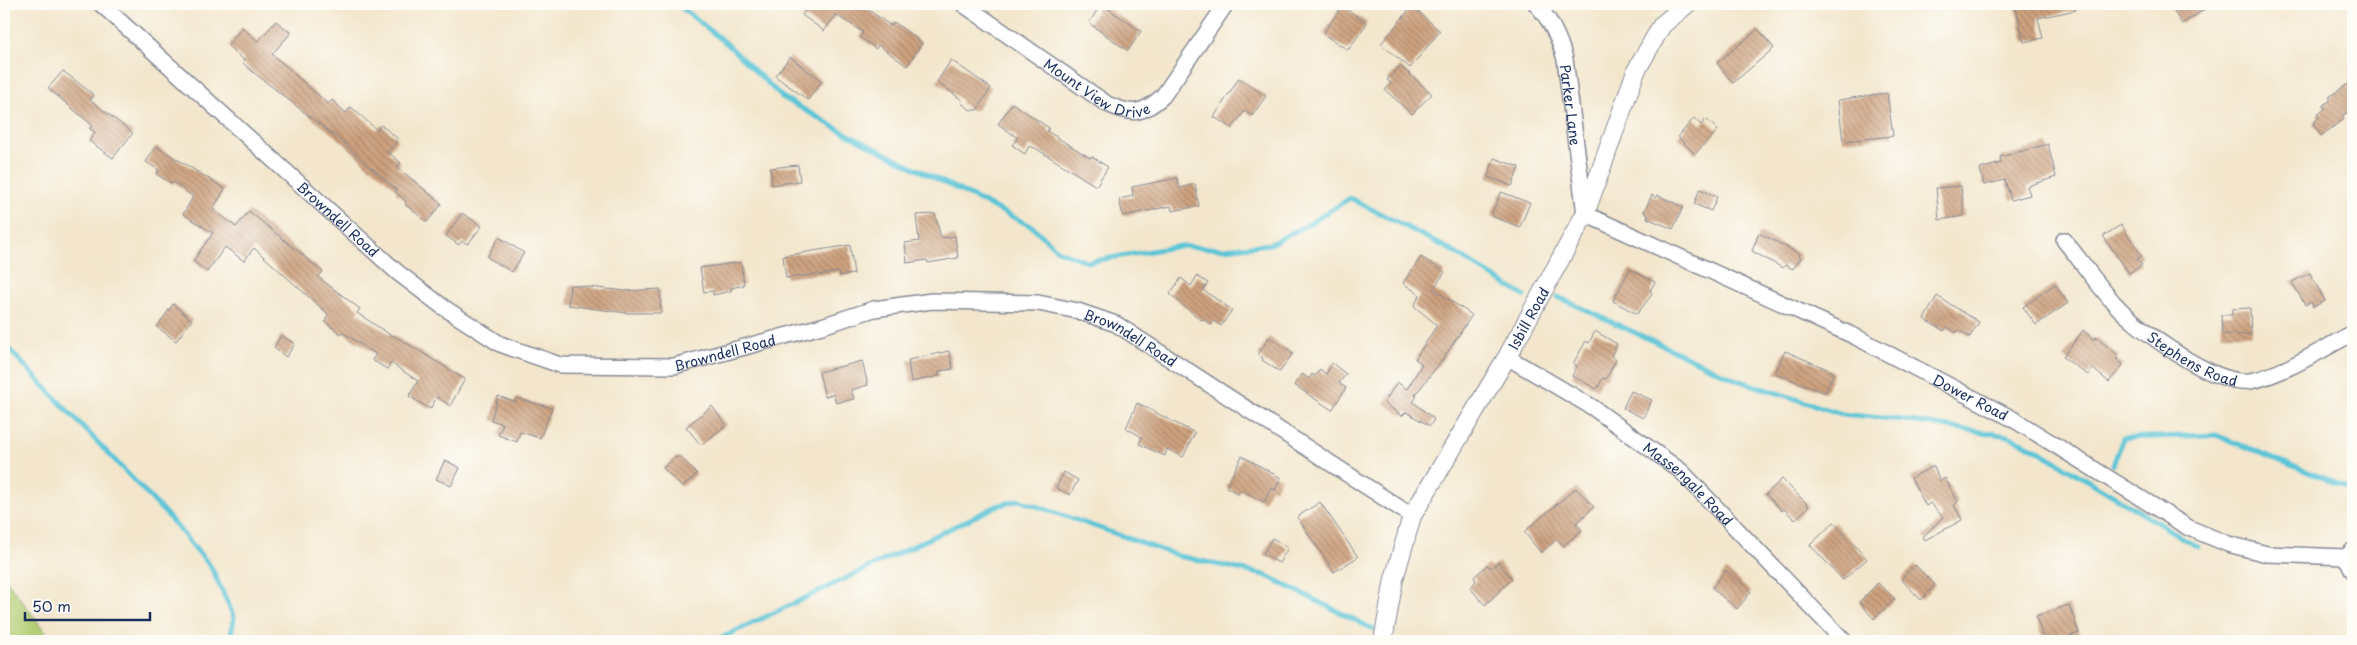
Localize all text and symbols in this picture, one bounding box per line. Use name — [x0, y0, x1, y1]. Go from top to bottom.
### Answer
street label: Mount View Drive — [1040, 53, 1153, 122]
street label: Parker Lane — [1555, 63, 1587, 147]
street label: Browndell Road — [292, 176, 384, 262]
street label: Isbill Road — [1503, 283, 1554, 353]
street label: Browndell Road — [1081, 303, 1181, 372]
street label: Stephens Road — [2143, 326, 2240, 391]
street label: Browndell Road — [671, 329, 778, 376]
street label: Dower Road — [1929, 368, 2012, 425]
street label: Massengale Road — [1639, 437, 1738, 530]
scale bar — [25, 590, 150, 622]
text: 50 m — [32, 594, 71, 617]

